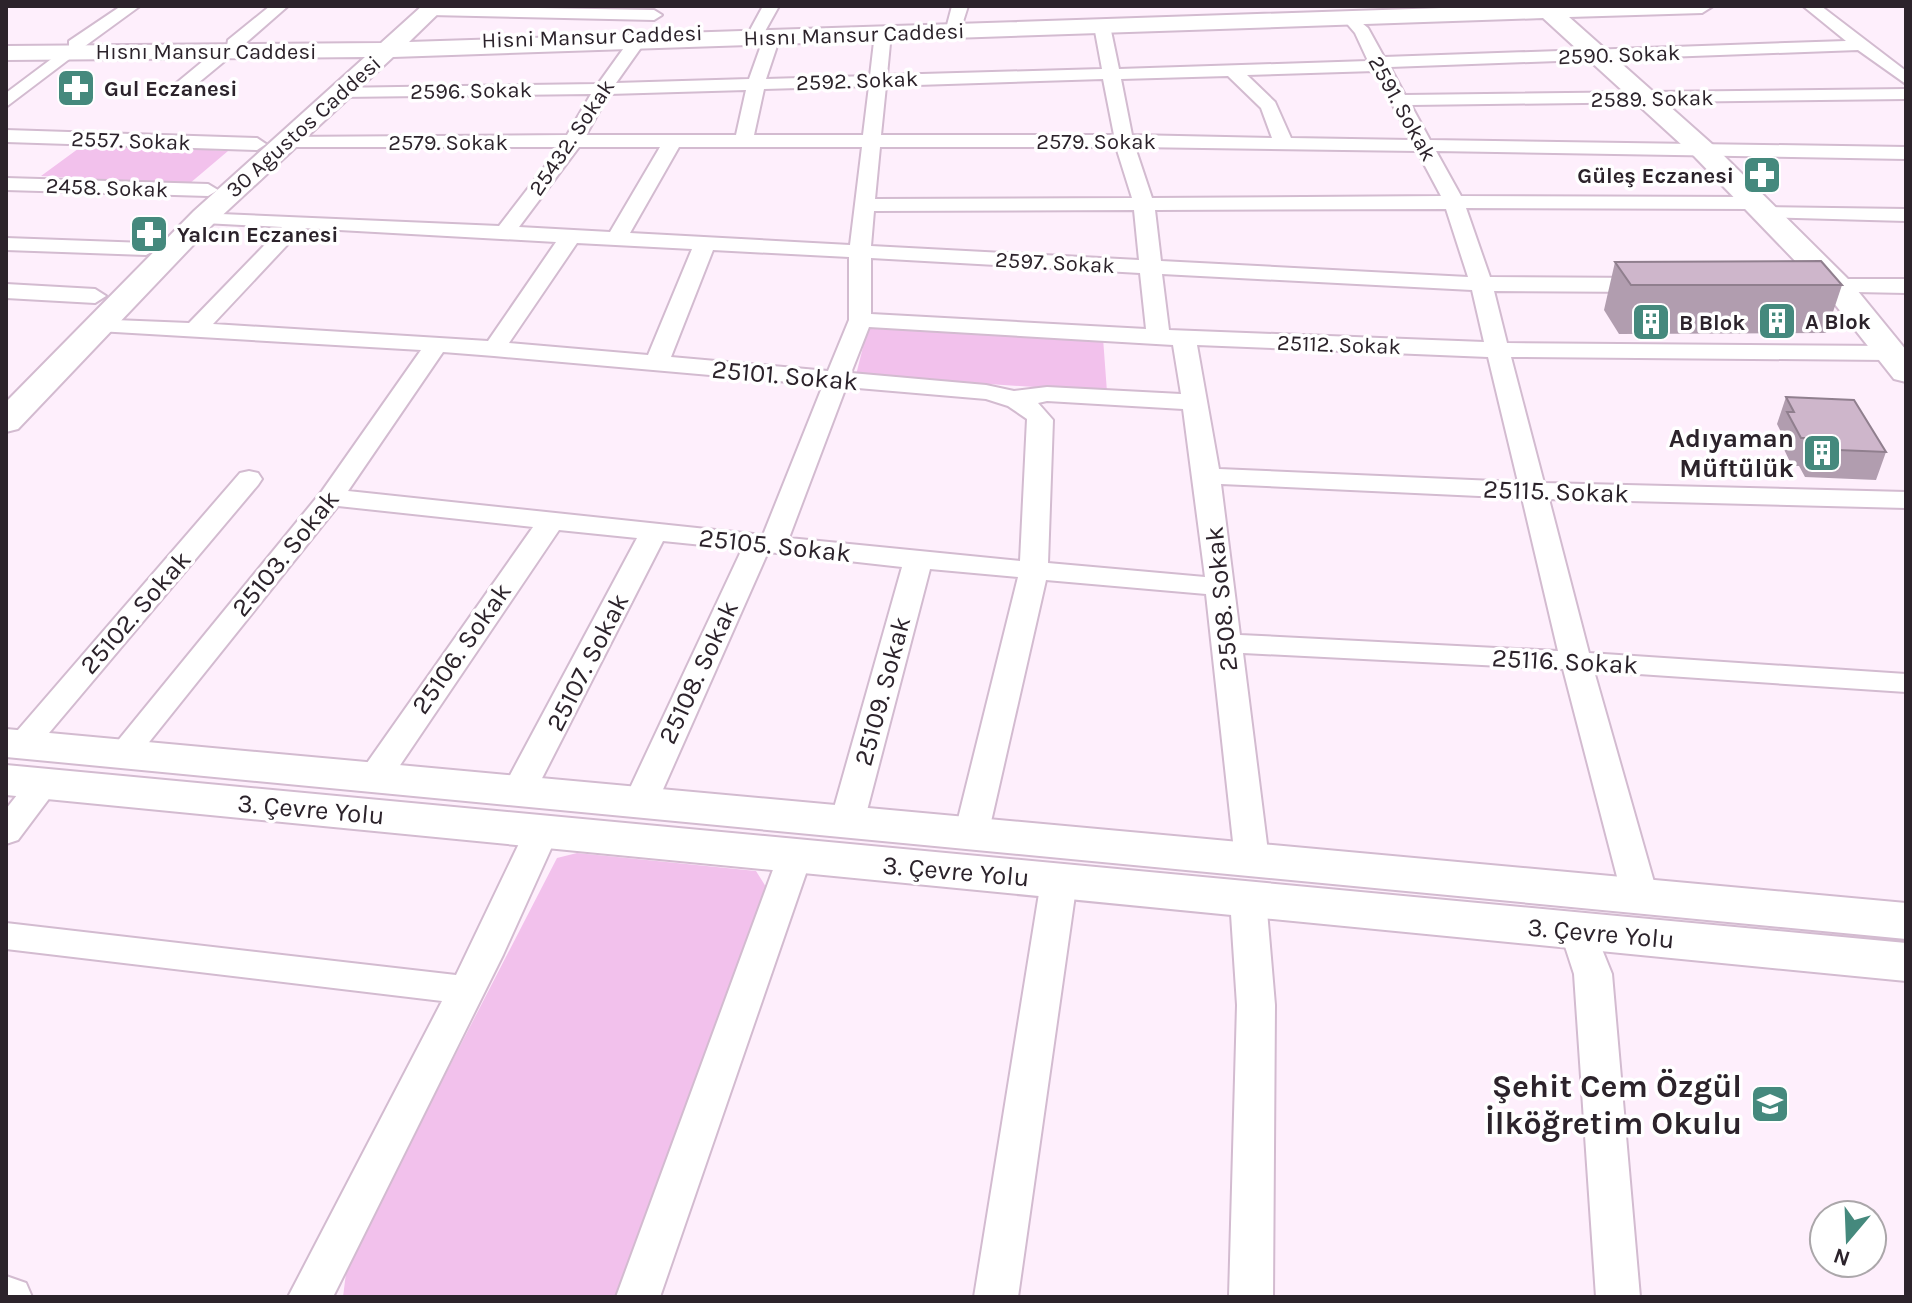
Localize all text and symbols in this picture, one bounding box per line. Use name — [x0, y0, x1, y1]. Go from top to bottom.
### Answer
street label: Hısnı Mansur Caddesi — [743, 18, 965, 52]
street label: Hisni Mansur Caddesi — [481, 20, 703, 54]
street label: Hısnı Mansur Caddesi — [95, 39, 317, 65]
street label: 2590. Sokak — [1557, 40, 1681, 70]
street label: 30 Agustos Caddesi — [221, 50, 386, 203]
street label: 2591. Sokak — [1362, 51, 1442, 166]
street label: 2592. Sokak — [796, 66, 918, 96]
pharmacy icon: Gul Eczanesi — [55, 67, 97, 109]
street label: 25432. Sokak — [523, 75, 620, 201]
place label: Gul Eczanesi — [104, 76, 237, 102]
street label: 2596. Sokak — [410, 77, 532, 105]
street label: 2589. Sokak — [1590, 85, 1714, 113]
street label: 2557. Sokak — [71, 126, 191, 156]
street label: 2579. Sokak — [1036, 129, 1156, 155]
street label: 2579. Sokak — [388, 130, 508, 156]
pharmacy icon: Güleş Eczanesi — [1741, 154, 1783, 196]
place label: Güleş Eczanesi — [1577, 163, 1734, 189]
street label: 2458. Sokak — [45, 173, 169, 203]
pharmacy icon: Yalcın Eczanesi — [128, 213, 170, 255]
place label: Yalcın Eczanesi — [177, 222, 339, 248]
street label: 2597. Sokak — [995, 247, 1115, 279]
building icon: A Blok — [1756, 300, 1798, 342]
building icon: B Blok — [1630, 301, 1672, 343]
place label: A Blok — [1805, 309, 1871, 335]
place label: B Blok — [1679, 310, 1745, 336]
street label: 25112. Sokak — [1277, 330, 1401, 360]
street label: 25101. Sokak — [711, 354, 859, 397]
place label: Adıyaman Müftülük — [1669, 423, 1794, 484]
building icon: Adıyaman Müftülük — [1801, 432, 1843, 474]
street label: 25115. Sokak — [1483, 473, 1629, 510]
street label: 25103. Sokak — [225, 484, 346, 623]
street label: 25105. Sokak — [697, 522, 853, 569]
street label: 2508. Sokak — [1198, 525, 1245, 673]
street label: 25102. Sokak — [73, 544, 197, 680]
street label: 25106. Sokak — [405, 577, 518, 720]
street label: 25107. Sokak — [540, 588, 635, 736]
street label: 25108. Sokak — [652, 596, 745, 749]
street label: 25109. Sokak — [848, 613, 917, 769]
street label: 25116. Sokak — [1491, 642, 1639, 681]
street label: 3. Çevre Yolu — [236, 788, 386, 831]
street label: 3. Çevre Yolu — [881, 850, 1031, 893]
street label: 3. Çevre Yolu — [1526, 912, 1676, 955]
place label: Şehit Cem Özgül İlköğretim Okulu — [1485, 1068, 1742, 1142]
school or university icon: Şehit Cem Özgül İlköğretim Okulu — [1749, 1083, 1791, 1125]
north arrow — [1808, 1199, 1888, 1279]
text: N — [1830, 1242, 1854, 1272]

